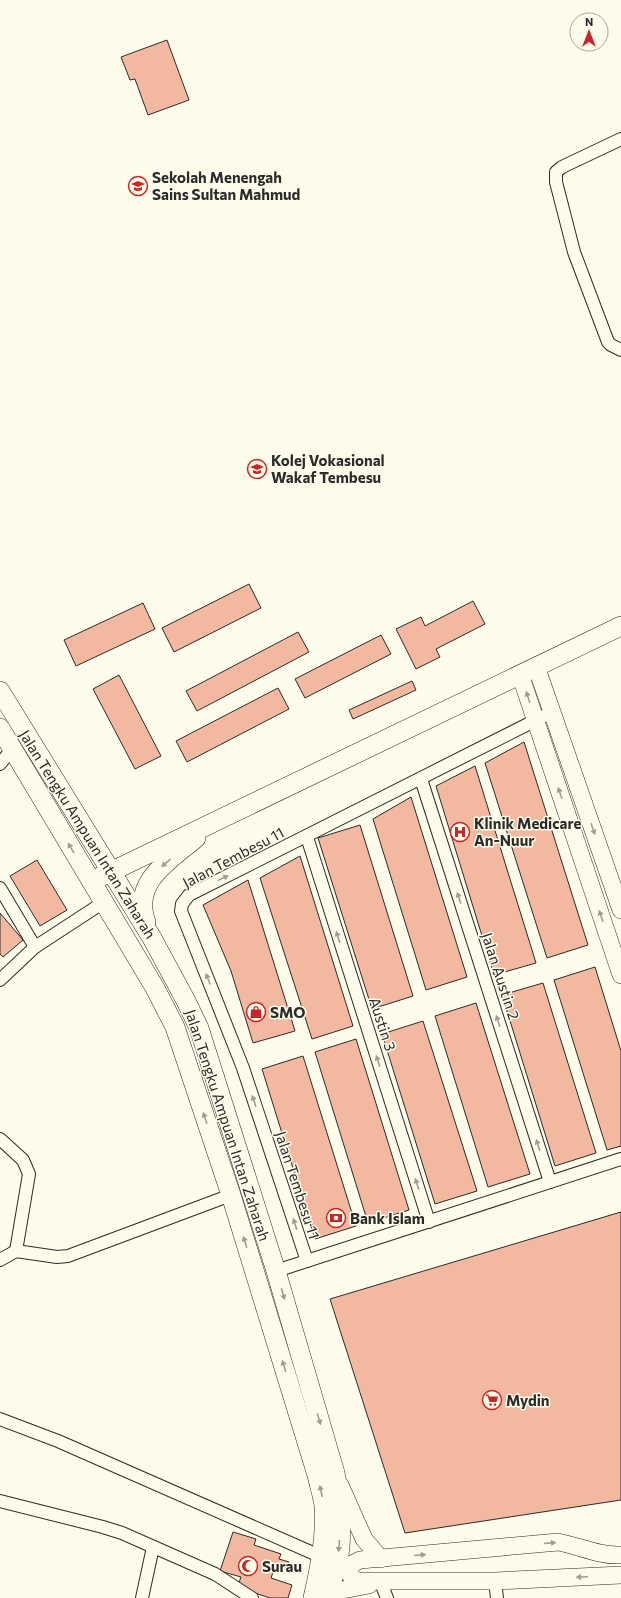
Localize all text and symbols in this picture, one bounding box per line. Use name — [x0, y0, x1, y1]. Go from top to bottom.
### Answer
north arrow — [569, 12, 609, 52]
text: N — [585, 15, 593, 28]
place label: Sekolah Menengah Sains Sultan Mahmud — [152, 168, 300, 203]
school or university icon: Sekolah Menengah Sains Sultan Mahmud — [127, 175, 149, 197]
place label: Kolej Vokasional Wakaf Tembesu — [271, 451, 385, 486]
school or university icon: Kolej Vokasional Wakaf Tembesu — [246, 458, 268, 480]
one-way arrow — [525, 691, 531, 703]
street label: Jalan Tengku Ampuan Intan Zaharah — [16, 726, 160, 942]
one-way arrow — [557, 786, 563, 798]
place label: Klinik Medicare An-Nuur — [474, 814, 581, 849]
hospital icon: Klinik Medicare An-Nuur — [449, 821, 471, 843]
street label: Jalan Tembesu 11 — [179, 823, 287, 891]
one-way arrow — [590, 823, 596, 835]
one-way arrow — [67, 842, 74, 854]
one-way arrow — [160, 859, 171, 868]
one-way arrow — [217, 875, 229, 881]
one-way arrow — [456, 891, 462, 903]
one-way arrow — [598, 909, 604, 921]
one-way arrow — [335, 930, 341, 942]
street label: Jalan Austin 2 — [478, 930, 524, 1022]
one-way arrow — [204, 973, 210, 985]
street label: Austin 3 — [366, 995, 400, 1053]
shop icon: SMO — [245, 1001, 267, 1023]
place label: SMO — [270, 1003, 305, 1021]
street label: Jalan Tengku Ampuan Intan Zaharah — [182, 1007, 274, 1243]
one-way arrow — [495, 1015, 501, 1027]
one-way arrow — [374, 1054, 380, 1066]
one-way arrow — [251, 1094, 257, 1106]
one-way arrow — [202, 1112, 208, 1124]
street label: Jalan Tembesu 11 — [272, 1129, 324, 1241]
one-way arrow — [535, 1139, 541, 1151]
one-way arrow — [414, 1178, 420, 1190]
bank icon: Bank Islam — [325, 1207, 347, 1229]
place label: Bank Islam — [350, 1209, 425, 1227]
one-way arrow — [291, 1218, 297, 1230]
one-way arrow — [242, 1236, 248, 1248]
one-way arrow — [280, 1288, 286, 1300]
one-way arrow — [281, 1360, 287, 1372]
supermarket icon: Mydin — [481, 1389, 503, 1411]
place label: Mydin — [506, 1391, 550, 1409]
one-way arrow — [316, 1413, 322, 1425]
one-way arrow — [317, 1484, 323, 1497]
one-way arrow — [336, 1540, 343, 1552]
one-way arrow — [544, 1540, 556, 1547]
one-way arrow — [414, 1552, 426, 1559]
mosque icon: Surau — [237, 1555, 259, 1577]
place label: Surau — [262, 1557, 302, 1575]
one-way arrow — [576, 1573, 588, 1580]

